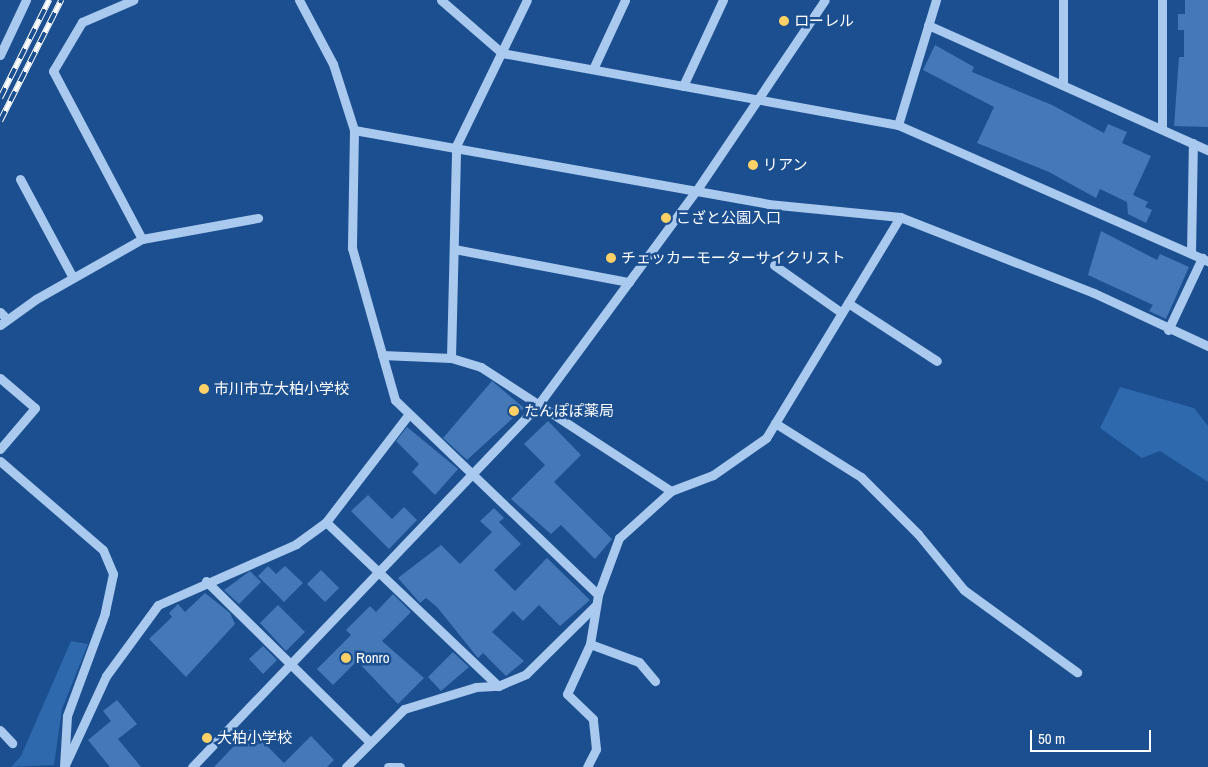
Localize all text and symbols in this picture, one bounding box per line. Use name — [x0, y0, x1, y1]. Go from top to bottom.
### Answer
place label: ローレル — [794, 12, 854, 30]
marker: ローレル — [778, 15, 790, 27]
place label: リアン — [763, 156, 808, 174]
marker: リアン — [747, 159, 759, 171]
place label: こざと公園入口 — [676, 209, 781, 227]
marker: こざと公園入口 — [660, 212, 672, 224]
place label: チェッカーモーターサイクリスト — [621, 249, 846, 267]
marker: チェッカーモーターサイクリスト — [605, 252, 617, 264]
place label: 市川市立大柏小学校 — [214, 380, 349, 398]
marker: 市川市立大柏小学校 — [198, 383, 210, 395]
place label: たんぽぽ薬局 — [524, 402, 614, 420]
marker: たんぽぽ薬局 — [508, 405, 520, 417]
place label: Ronro — [356, 649, 389, 667]
marker: Ronro — [340, 652, 352, 664]
scale bar — [1033, 720, 1154, 752]
text: 50 m — [1038, 728, 1065, 749]
place label: 大柏小学校 — [217, 729, 292, 747]
marker: 大柏小学校 — [201, 732, 213, 744]

